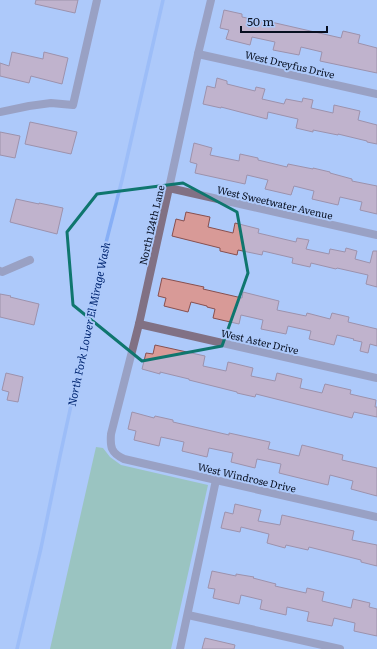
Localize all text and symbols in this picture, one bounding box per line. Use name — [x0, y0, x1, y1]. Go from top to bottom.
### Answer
scale bar — [241, 8, 327, 34]
text: 50 m — [247, 12, 274, 30]
street label: West Dreyfus Drive — [244, 46, 336, 82]
street label: West Sweetwater Avenue — [216, 181, 334, 223]
street label: North 124th Lane — [134, 183, 168, 267]
water label: North Fork Lower El Mirage Wash — [63, 240, 113, 408]
street label: West Aster Drive — [220, 325, 300, 357]
street label: West Windrose Drive — [196, 458, 298, 496]

